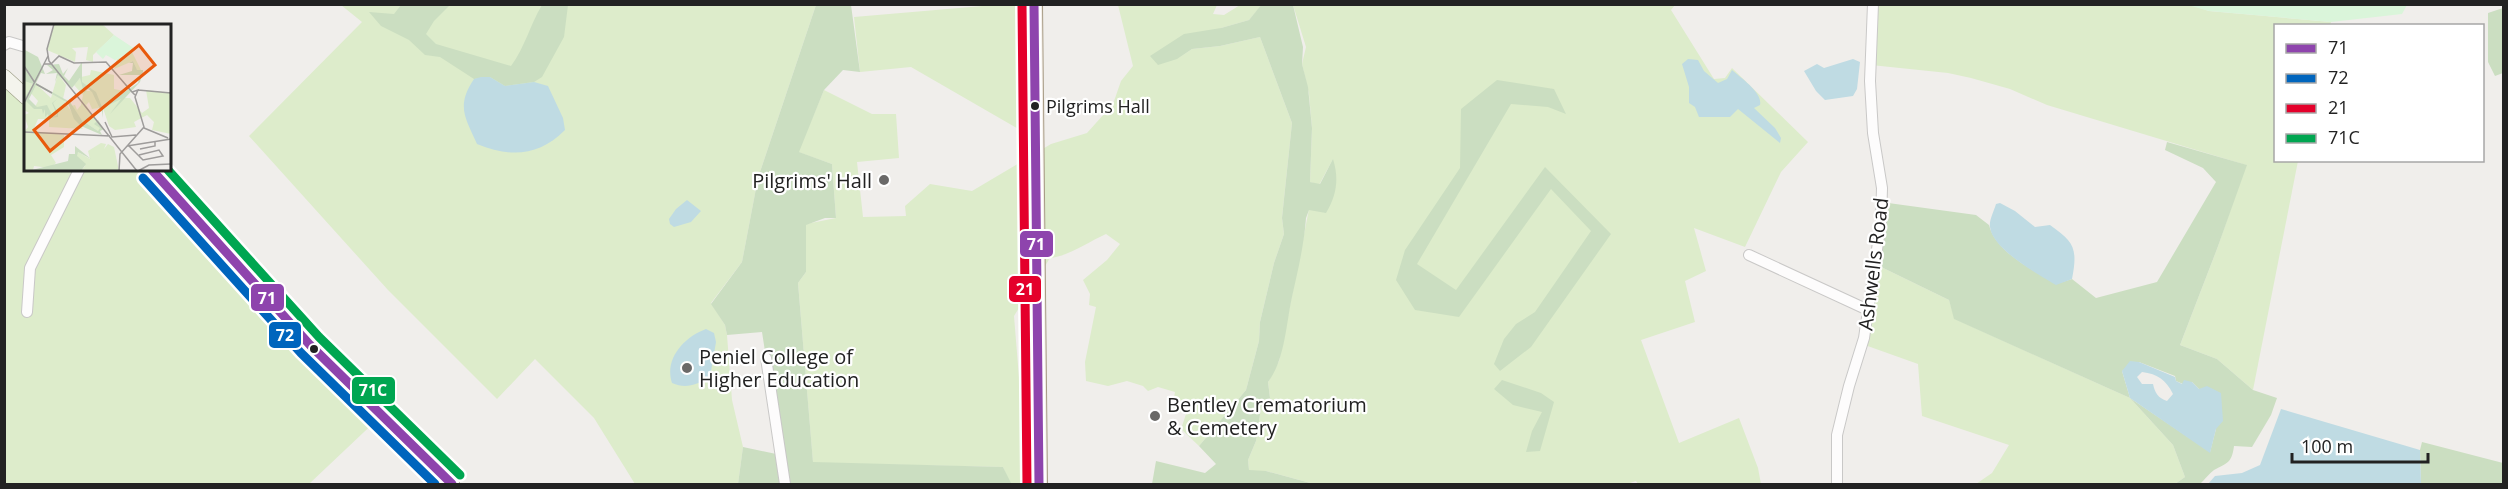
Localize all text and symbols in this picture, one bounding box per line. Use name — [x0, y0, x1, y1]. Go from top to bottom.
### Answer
inset map — [24, 24, 171, 171]
legend — [2274, 24, 2484, 162]
text: 71 — [2328, 35, 2349, 59]
text: 72 — [2328, 65, 2349, 89]
place label: Pilgrims Hall — [1046, 94, 1150, 118]
text: 21 — [2328, 95, 2349, 119]
marker: Pilgrims Hall — [1029, 100, 1041, 112]
text: 71C — [2328, 125, 2360, 149]
place label: Pilgrims' Hall — [752, 167, 872, 194]
marker: Pilgrims' Hall — [877, 173, 891, 187]
street label: Ashwells Road — [1851, 196, 1895, 332]
line badge: 71 — [1019, 230, 1054, 258]
text: 71 — [1027, 233, 1045, 255]
line badge: 21 — [1008, 275, 1042, 303]
text: 21 — [1016, 278, 1034, 300]
line badge: 71 — [250, 283, 285, 312]
text: 71 — [258, 287, 276, 309]
line badge: 72 — [268, 321, 302, 349]
text: 72 — [276, 324, 294, 346]
unlabelled marker — [308, 343, 320, 355]
place label: Peniel College of Higher Education — [699, 343, 859, 393]
marker: Peniel College of Higher Education — [680, 361, 694, 375]
line badge: 71C — [351, 376, 396, 405]
text: 71C — [359, 379, 387, 401]
place label: Bentley Crematorium & Cemetery — [1167, 391, 1367, 441]
marker: Bentley Crematorium & Cemetery — [1148, 409, 1162, 423]
scale bar — [2292, 426, 2428, 464]
text: 100 m — [2301, 434, 2353, 458]

